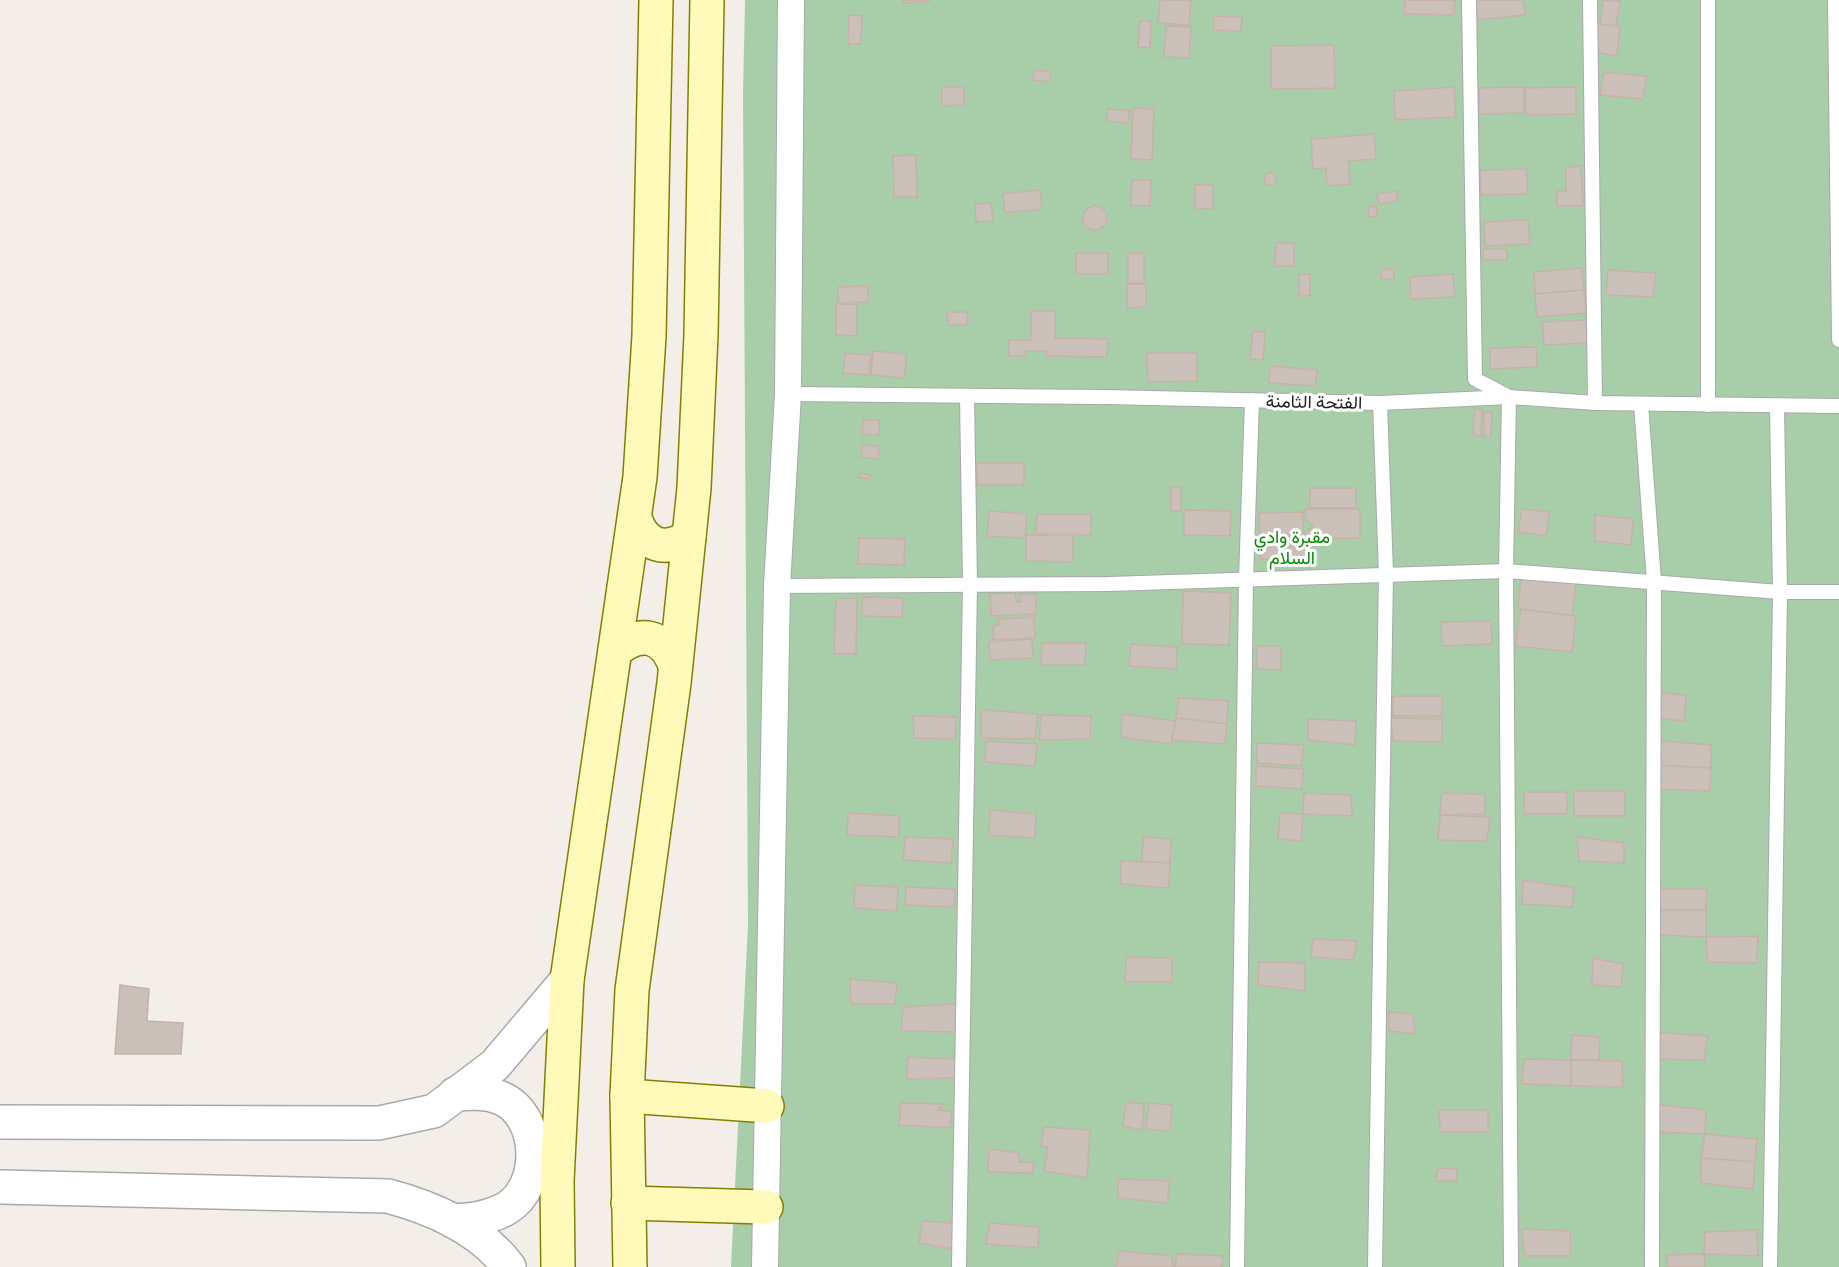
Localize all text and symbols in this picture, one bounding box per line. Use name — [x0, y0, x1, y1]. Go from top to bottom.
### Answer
street label: الفتحة الثامنة — [1266, 390, 1362, 414]
park label: مقبرة وادي السلام — [1254, 526, 1330, 570]

